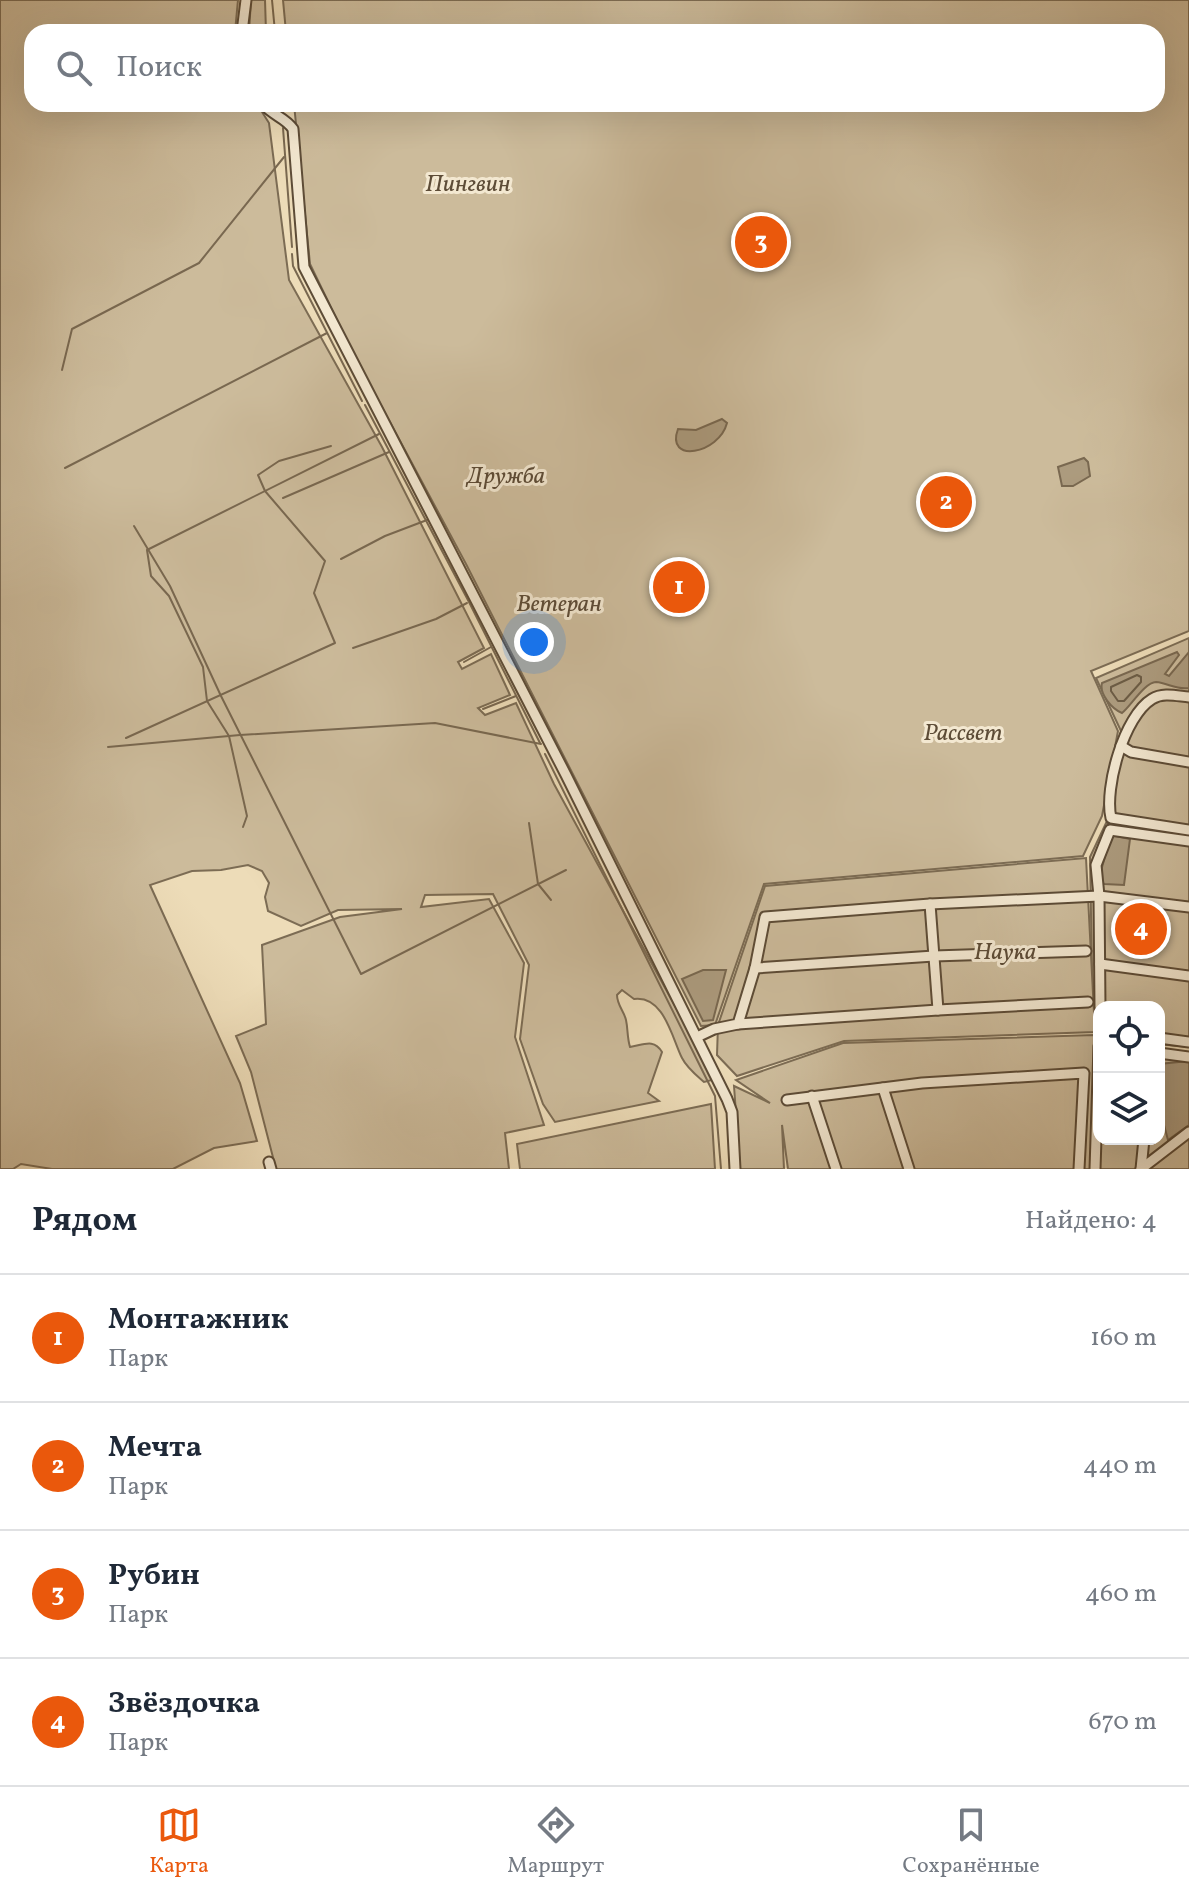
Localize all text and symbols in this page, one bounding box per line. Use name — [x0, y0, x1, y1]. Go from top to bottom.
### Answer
search box — [24, 24, 1165, 112]
icon: search — [52, 46, 96, 90]
text: Поиск — [116, 47, 202, 89]
park label: Пингвин — [425, 168, 511, 202]
pin: 3 — [735, 212, 787, 272]
park label: Дружба — [465, 460, 545, 494]
pin: 2 — [920, 472, 972, 532]
pin: 1 — [653, 557, 705, 617]
park label: Ветеран — [516, 588, 602, 622]
your location — [514, 622, 554, 662]
park label: Рассвет — [923, 717, 1003, 751]
pin: 4 — [1115, 899, 1167, 959]
park label: Наука — [974, 936, 1036, 970]
map controls — [1093, 1001, 1165, 1145]
button: locate — [1093, 1001, 1165, 1073]
button: layers — [1093, 1073, 1165, 1145]
text: Рядом — [32, 1198, 137, 1245]
text: Найдено: 4 — [1025, 1203, 1157, 1239]
text: Монтажник — [108, 1299, 289, 1341]
text: 1 — [53, 1320, 63, 1356]
text: 160 m — [1090, 1320, 1157, 1356]
text: Парк — [108, 1341, 168, 1377]
text: Мечта — [108, 1427, 202, 1469]
text: 2 — [51, 1448, 65, 1484]
text: 440 m — [1083, 1448, 1157, 1484]
text: Парк — [108, 1469, 168, 1505]
text: Рубин — [108, 1555, 200, 1597]
text: 3 — [51, 1576, 65, 1612]
text: 460 m — [1085, 1576, 1157, 1612]
text: Парк — [108, 1597, 168, 1633]
text: Звёздочка — [108, 1683, 260, 1725]
text: 4 — [50, 1704, 66, 1740]
text: 670 m — [1088, 1704, 1157, 1740]
text: Парк — [108, 1725, 168, 1761]
tab: Карта — [149, 1803, 209, 1882]
tab: Маршрут — [507, 1803, 604, 1882]
tab: Сохранённые — [903, 1803, 1040, 1882]

